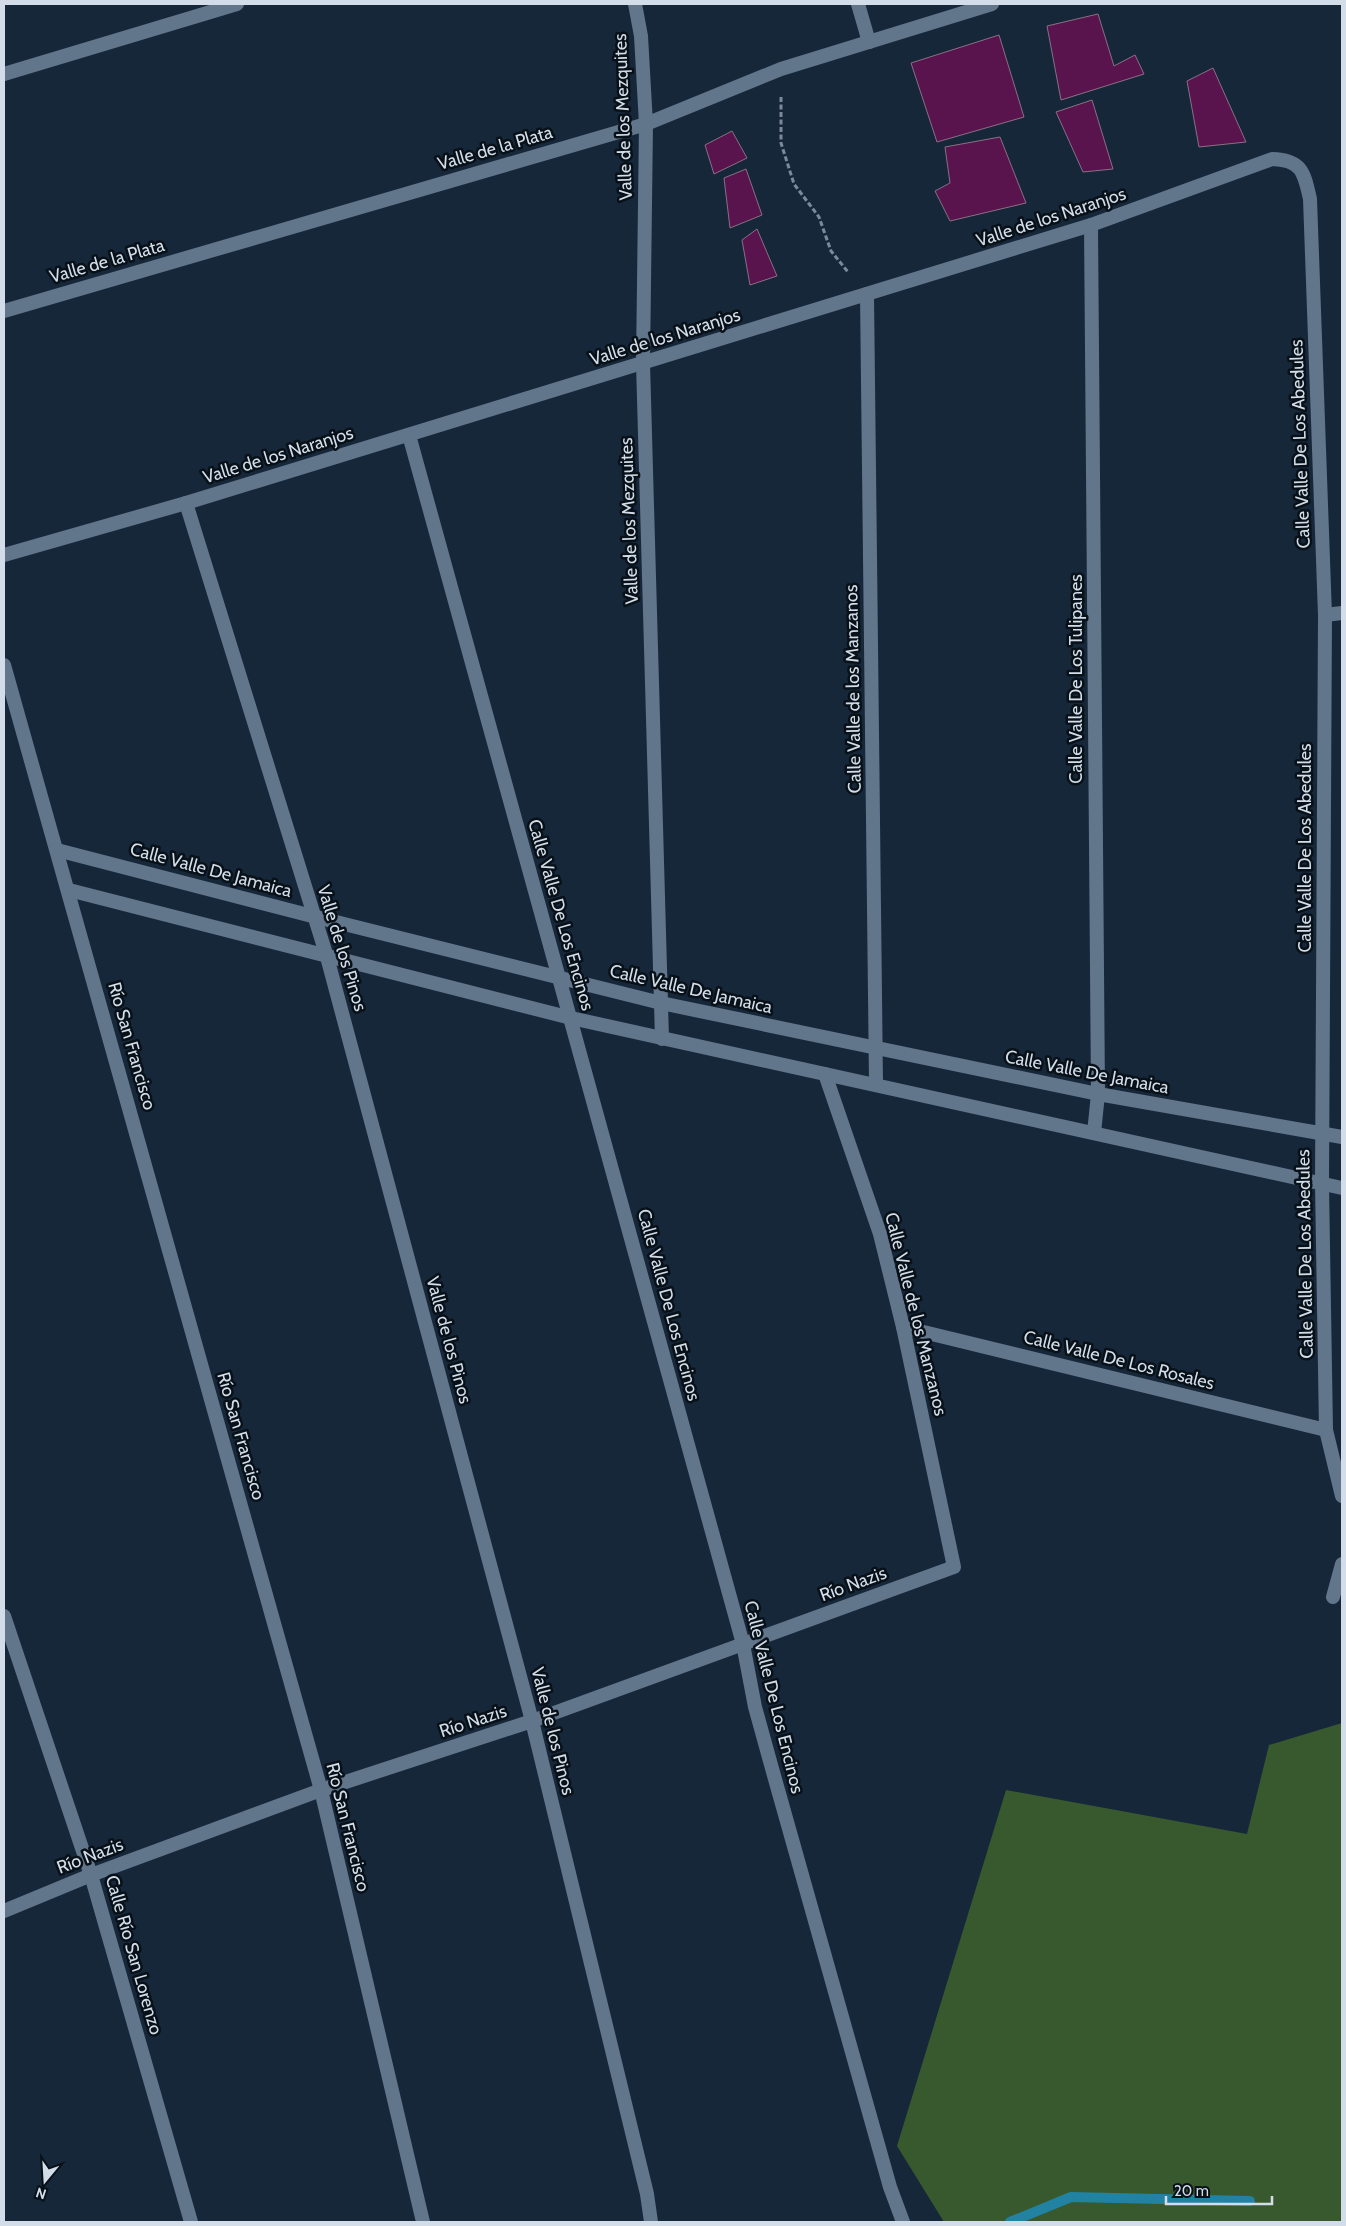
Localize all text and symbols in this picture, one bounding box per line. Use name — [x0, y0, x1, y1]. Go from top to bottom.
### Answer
street label: Valle de los Mezquites — [609, 33, 637, 201]
street label: Valle de la Plata — [435, 121, 555, 175]
street label: Valle de los Naranjos — [973, 182, 1129, 252]
street label: Valle de la Plata — [47, 234, 167, 288]
street label: Valle de los Naranjos — [587, 304, 743, 370]
street label: Calle Valle De Los Abedules — [1285, 339, 1315, 549]
street label: Valle de los Naranjos — [200, 422, 356, 488]
street label: Valle de los Mezquites — [615, 437, 643, 605]
street label: Calle Valle De Los Tulipanes — [1065, 574, 1087, 784]
street label: Calle Valle de los Manzanos — [840, 585, 866, 793]
street label: Calle Valle De Los Abedules — [1294, 744, 1316, 953]
street label: Calle Valle De Los Encinos — [523, 817, 599, 1013]
street label: Calle Valle De Jamaica — [128, 838, 295, 902]
street label: Valle de los Pinos — [312, 882, 372, 1014]
street label: Calle Valle De Jamaica — [607, 960, 775, 1019]
street label: Río San Francisco — [103, 980, 161, 1113]
street label: Calle Valle De Jamaica — [1003, 1045, 1171, 1099]
street label: Calle Valle De Los Abedules — [1292, 1149, 1318, 1359]
street label: Calle Valle De Los Encinos — [633, 1207, 705, 1403]
street label: Calle Valle de los Manzanos — [880, 1210, 952, 1418]
street label: Valle de los Pinos — [421, 1274, 477, 1406]
street label: Calle Valle De Los Rosales — [1021, 1326, 1217, 1394]
street label: Río San Francisco — [212, 1370, 270, 1503]
street label: Río Nazis — [817, 1562, 889, 1606]
street label: Calle Valle De Los Encinos — [739, 1598, 809, 1796]
street label: Valle de los Pinos — [527, 1665, 579, 1797]
street label: Río Nazis — [437, 1700, 509, 1742]
street label: Río San Francisco — [321, 1760, 375, 1894]
street label: Río Nazis — [54, 1833, 126, 1879]
street label: Calle Río San Lorenzo — [101, 1873, 167, 2037]
north arrow — [20, 2156, 70, 2206]
scale bar — [1166, 2174, 1272, 2206]
text: 20 m — [1174, 2182, 1209, 2200]
text: N — [33, 2183, 48, 2203]

